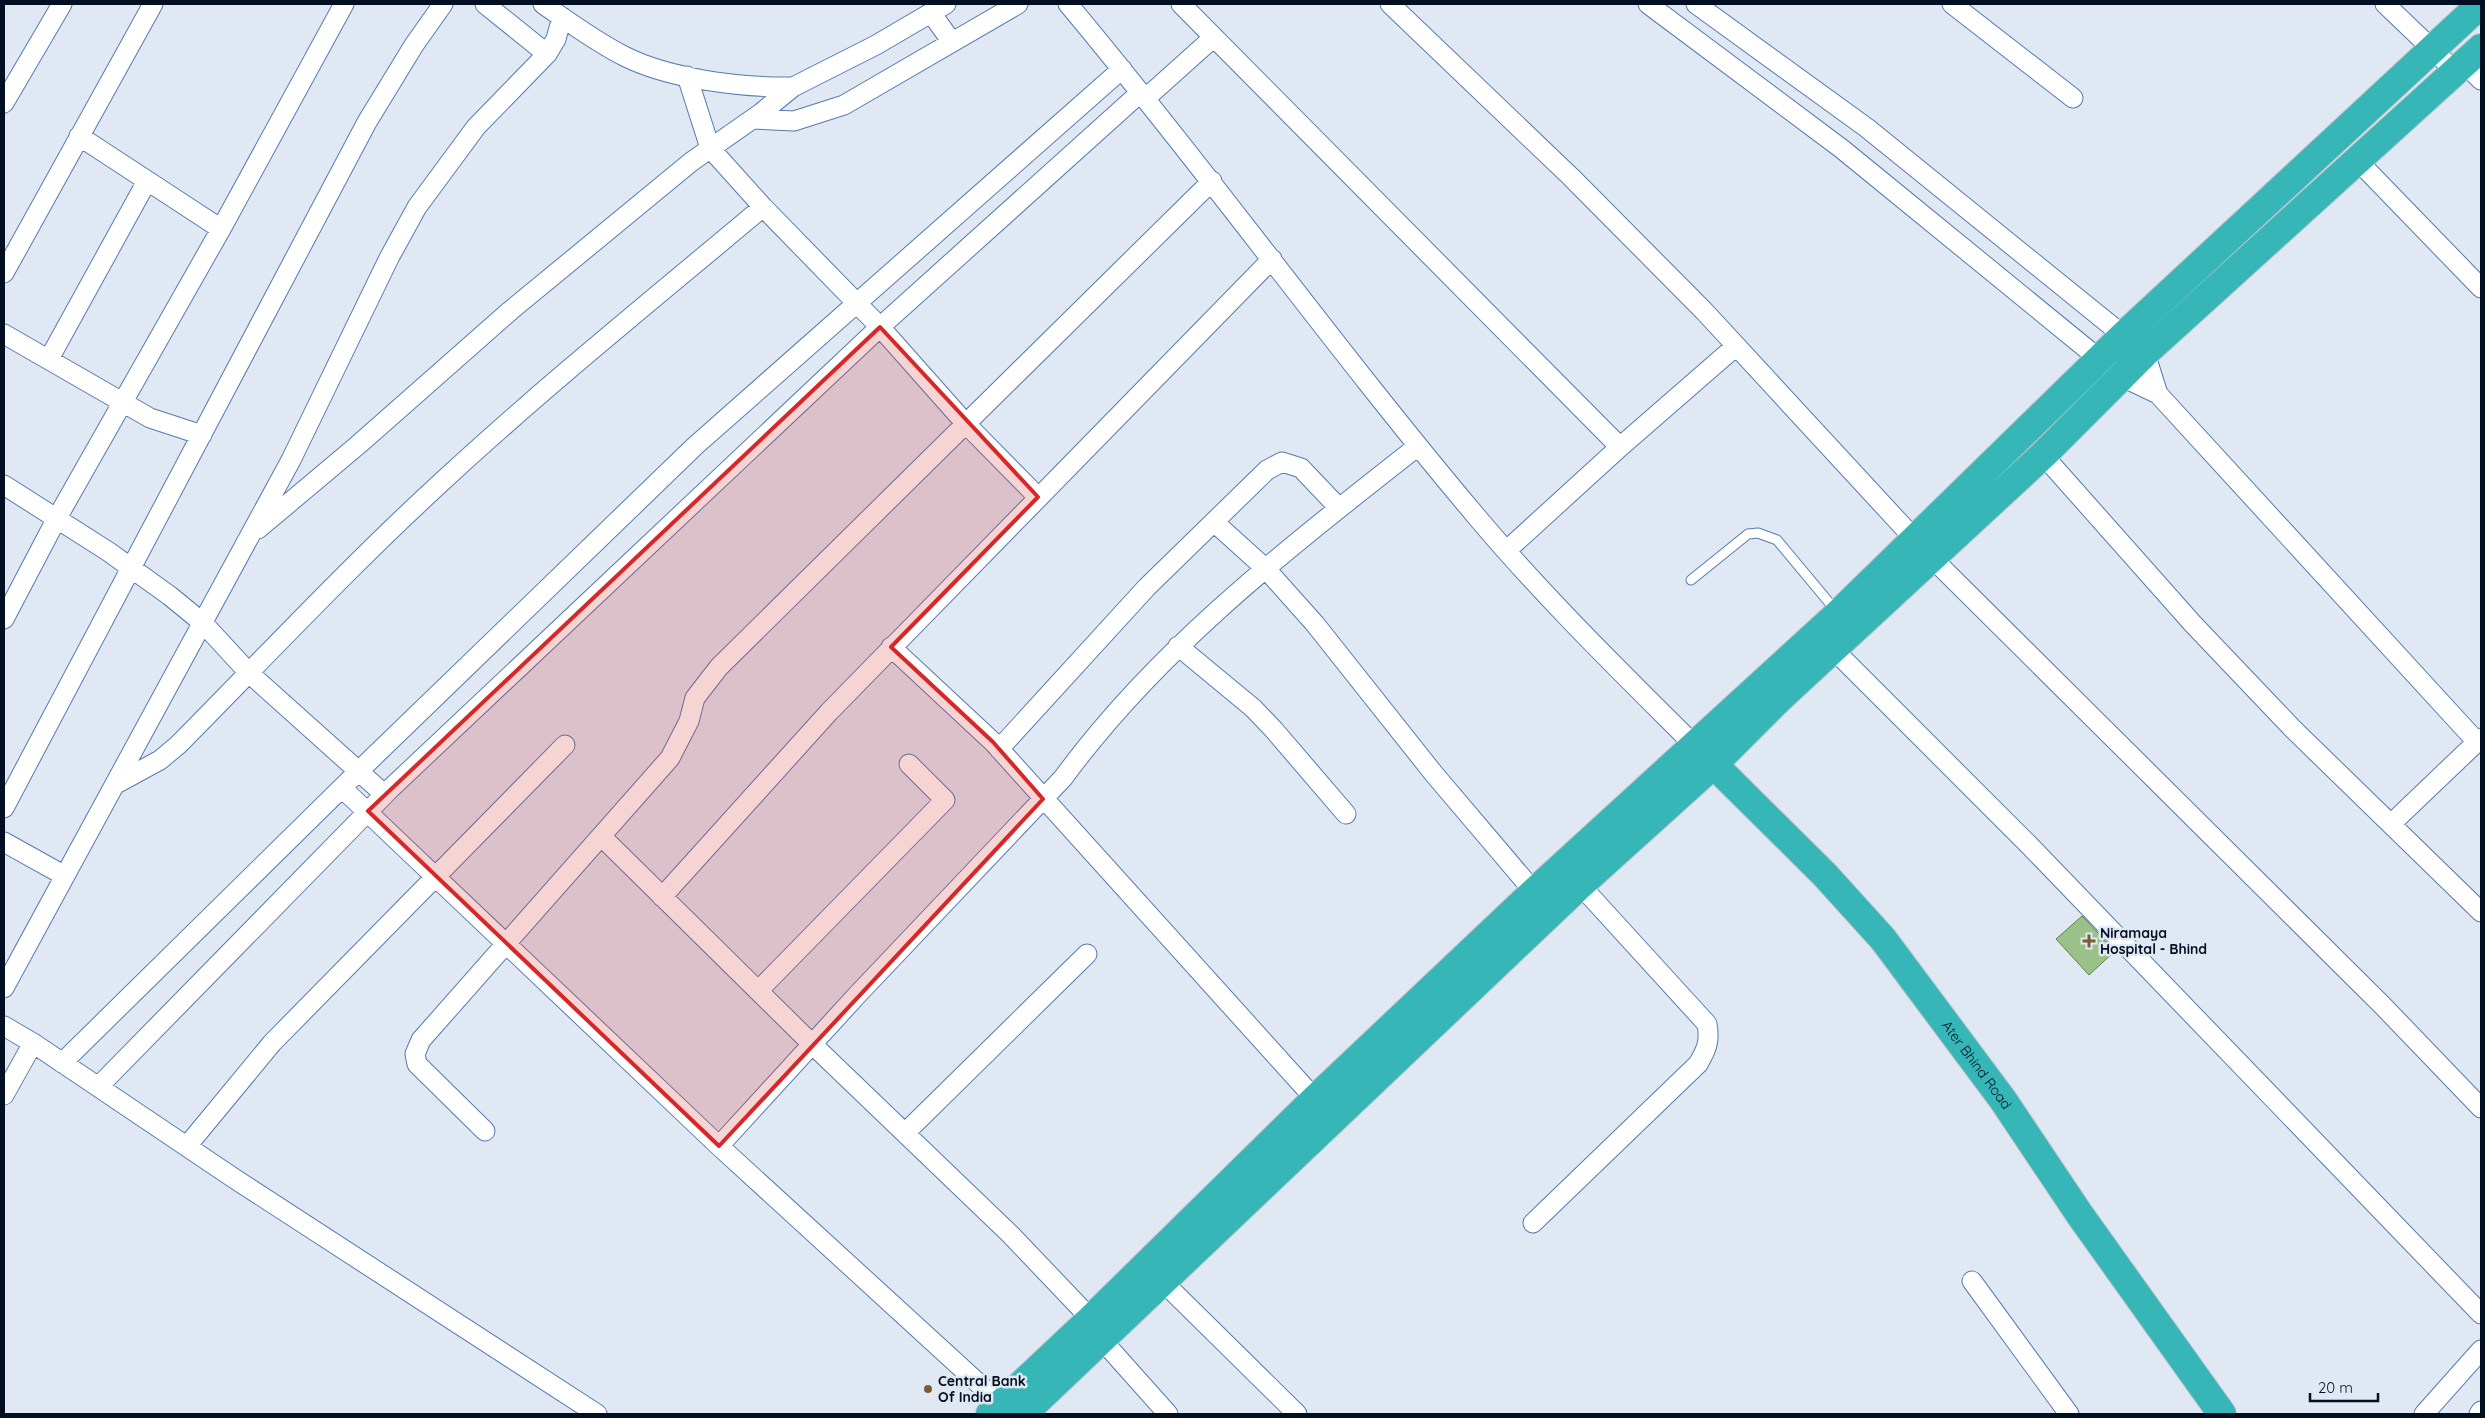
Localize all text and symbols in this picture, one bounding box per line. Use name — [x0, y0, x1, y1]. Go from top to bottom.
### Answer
place label: Niramaya Hospital - Bhind — [2100, 924, 2207, 958]
marker: Niramaya Hospital - Bhind — [2082, 934, 2096, 948]
street label: Ater Bhind Road — [1938, 1017, 2016, 1113]
scale bar — [2310, 1370, 2378, 1402]
place label: Central Bank Of India — [938, 1372, 1026, 1406]
text: 20 m — [2318, 1378, 2353, 1397]
marker: Central Bank Of India — [922, 1383, 934, 1395]

